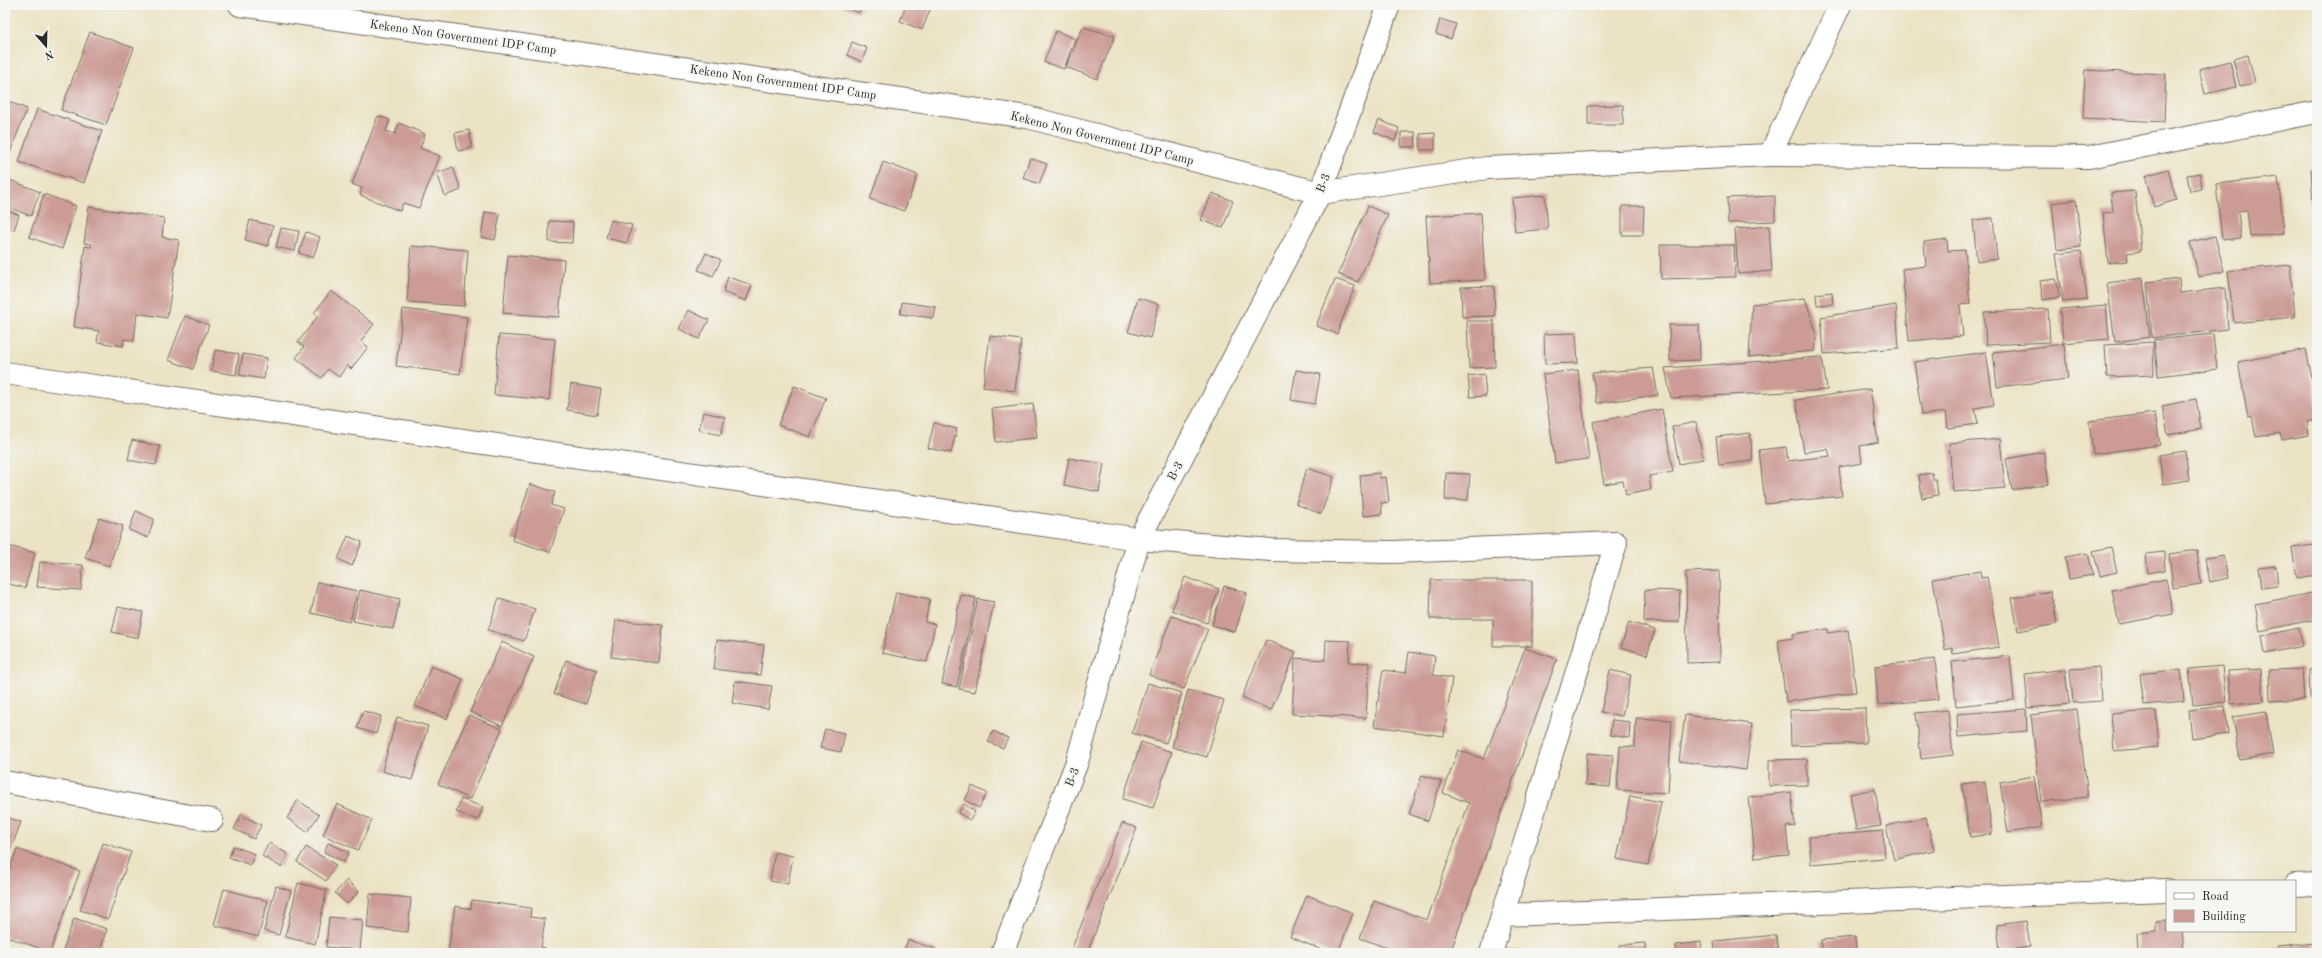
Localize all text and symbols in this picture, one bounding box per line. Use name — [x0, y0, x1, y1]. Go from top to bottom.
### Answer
street label: Kekeno Non Government IDP Camp — [369, 19, 557, 57]
north arrow — [26, 26, 66, 66]
text: N — [43, 47, 55, 61]
street label: Kekeno Non Government IDP Camp — [689, 64, 877, 102]
street label: Kekeno Non Government IDP Camp — [1009, 110, 1195, 168]
street label: B-3 — [1315, 172, 1333, 195]
street label: B-3 — [1166, 460, 1186, 483]
street label: B-3 — [1064, 766, 1082, 789]
legend — [2166, 880, 2296, 932]
text: Road — [2202, 891, 2229, 903]
text: Building — [2202, 911, 2246, 923]

